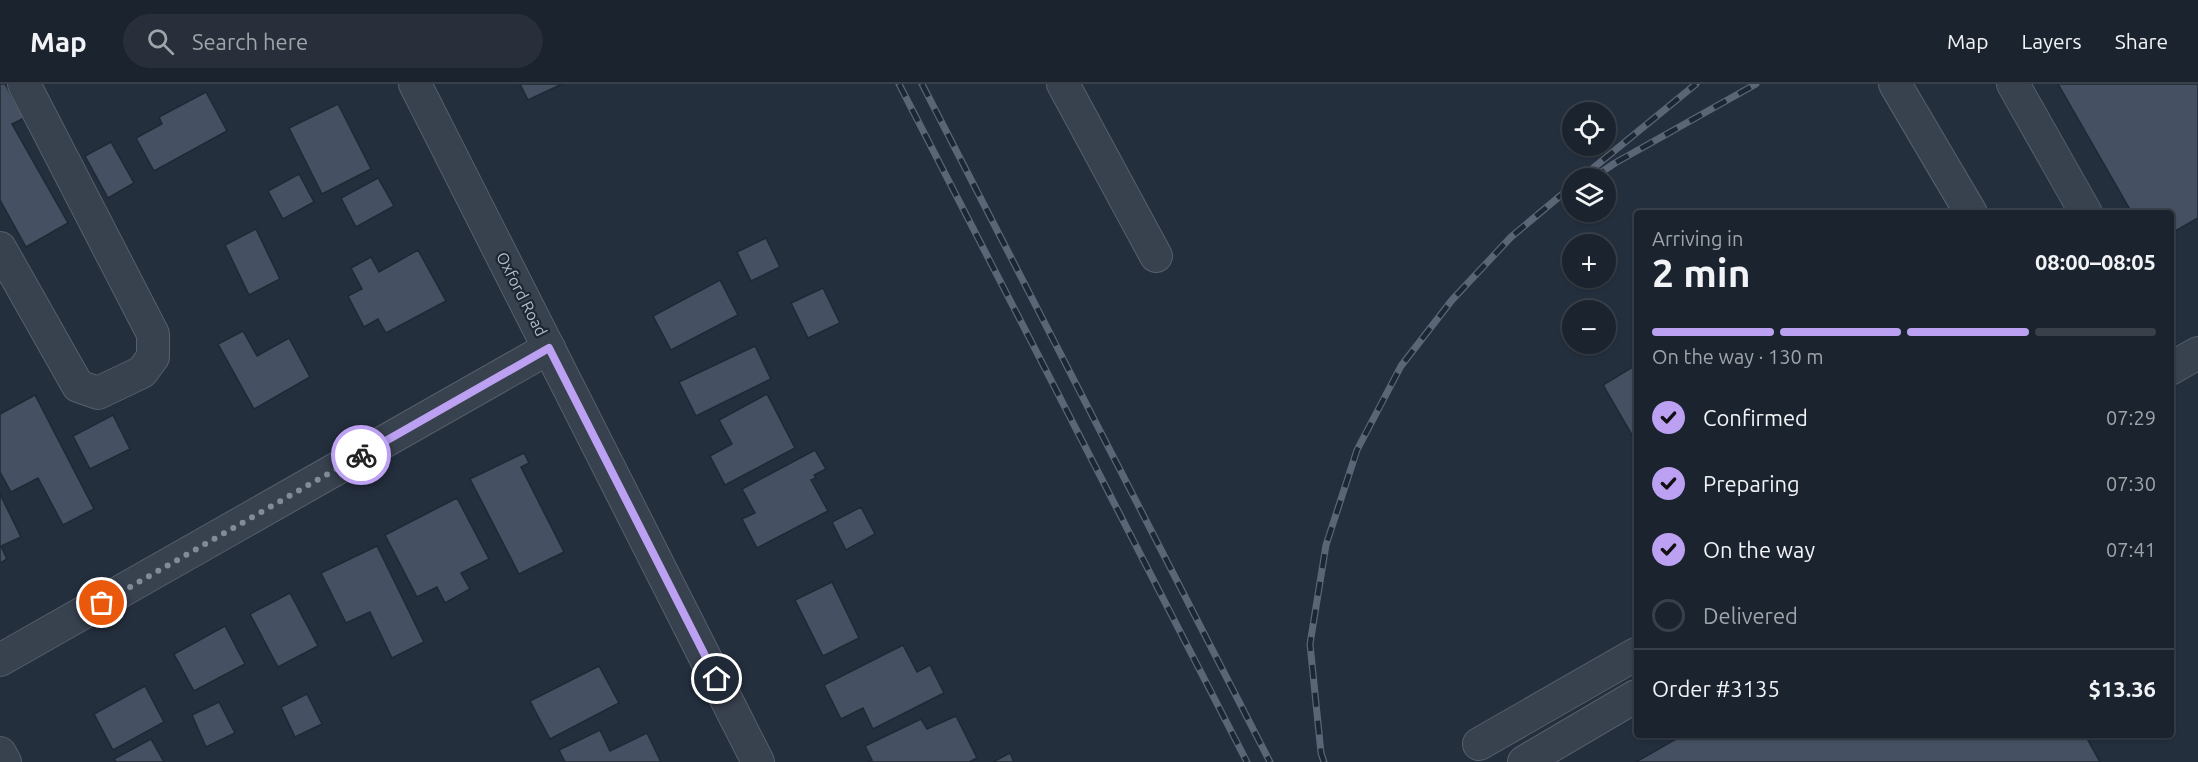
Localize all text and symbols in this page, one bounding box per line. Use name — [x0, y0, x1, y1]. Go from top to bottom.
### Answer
search box — [123, 14, 543, 68]
icon: search — [144, 25, 177, 58]
text: Map — [30, 26, 87, 57]
text: Search here — [192, 29, 308, 54]
text: Map — [1947, 29, 1988, 53]
text: Layers — [2021, 29, 2082, 53]
text: Share — [2115, 29, 2168, 53]
map controls — [1562, 102, 1616, 354]
button: locate — [1562, 102, 1616, 156]
button: layers — [1562, 168, 1616, 222]
text: Arriving in — [1652, 227, 1743, 250]
button: + — [1562, 234, 1616, 288]
street label: Oxford Road — [493, 249, 551, 339]
text: 08:00–08:05 — [2035, 249, 2156, 274]
text: 2 min — [1652, 251, 1751, 294]
button: − — [1562, 300, 1616, 354]
text: On the way · 130 m — [1652, 345, 1824, 368]
icon: check — [1652, 401, 1685, 434]
text: Confirmed — [1703, 405, 1808, 430]
text: 07:29 — [2106, 406, 2156, 429]
courier — [331, 425, 391, 485]
icon: bike — [345, 439, 378, 472]
icon: check — [1652, 467, 1685, 500]
text: Preparing — [1703, 471, 1800, 496]
text: 07:30 — [2106, 472, 2156, 495]
icon: check — [1652, 533, 1685, 566]
text: On the way — [1703, 537, 1815, 562]
text: 07:41 — [2106, 538, 2156, 561]
pin — [76, 577, 127, 628]
icon: bag — [85, 586, 118, 619]
text: Delivered — [1703, 603, 1798, 628]
pin — [691, 653, 742, 704]
icon: home — [700, 662, 733, 695]
text: Order #3135 — [1652, 676, 1780, 701]
text: $13.36 — [2089, 676, 2156, 701]

